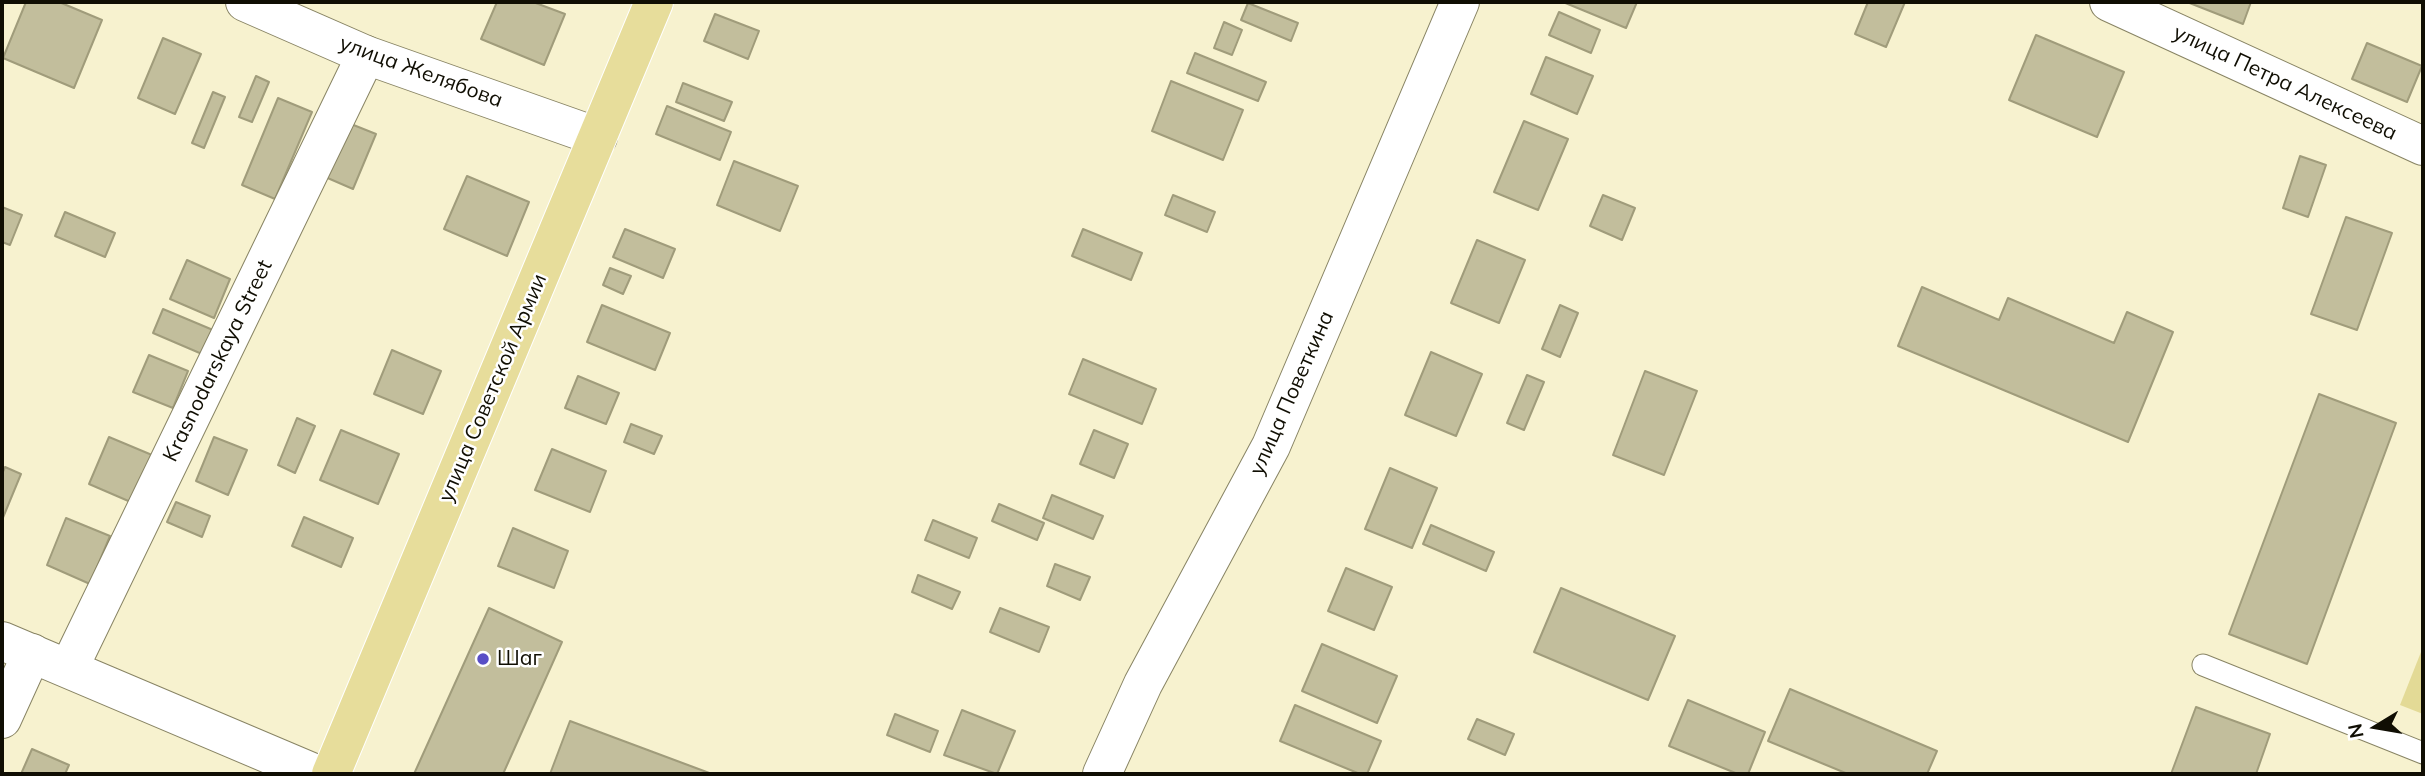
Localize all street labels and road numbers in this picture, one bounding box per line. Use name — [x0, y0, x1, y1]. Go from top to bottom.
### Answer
street label: улица Петра Алексеева — [2169, 20, 2401, 146]
street label: улица Желябова — [336, 31, 506, 113]
street label: Krasnodarskaya Street — [158, 256, 278, 466]
street label: улица Советской Армии — [433, 270, 553, 506]
street label: улица Поветкина — [1244, 307, 1340, 479]

